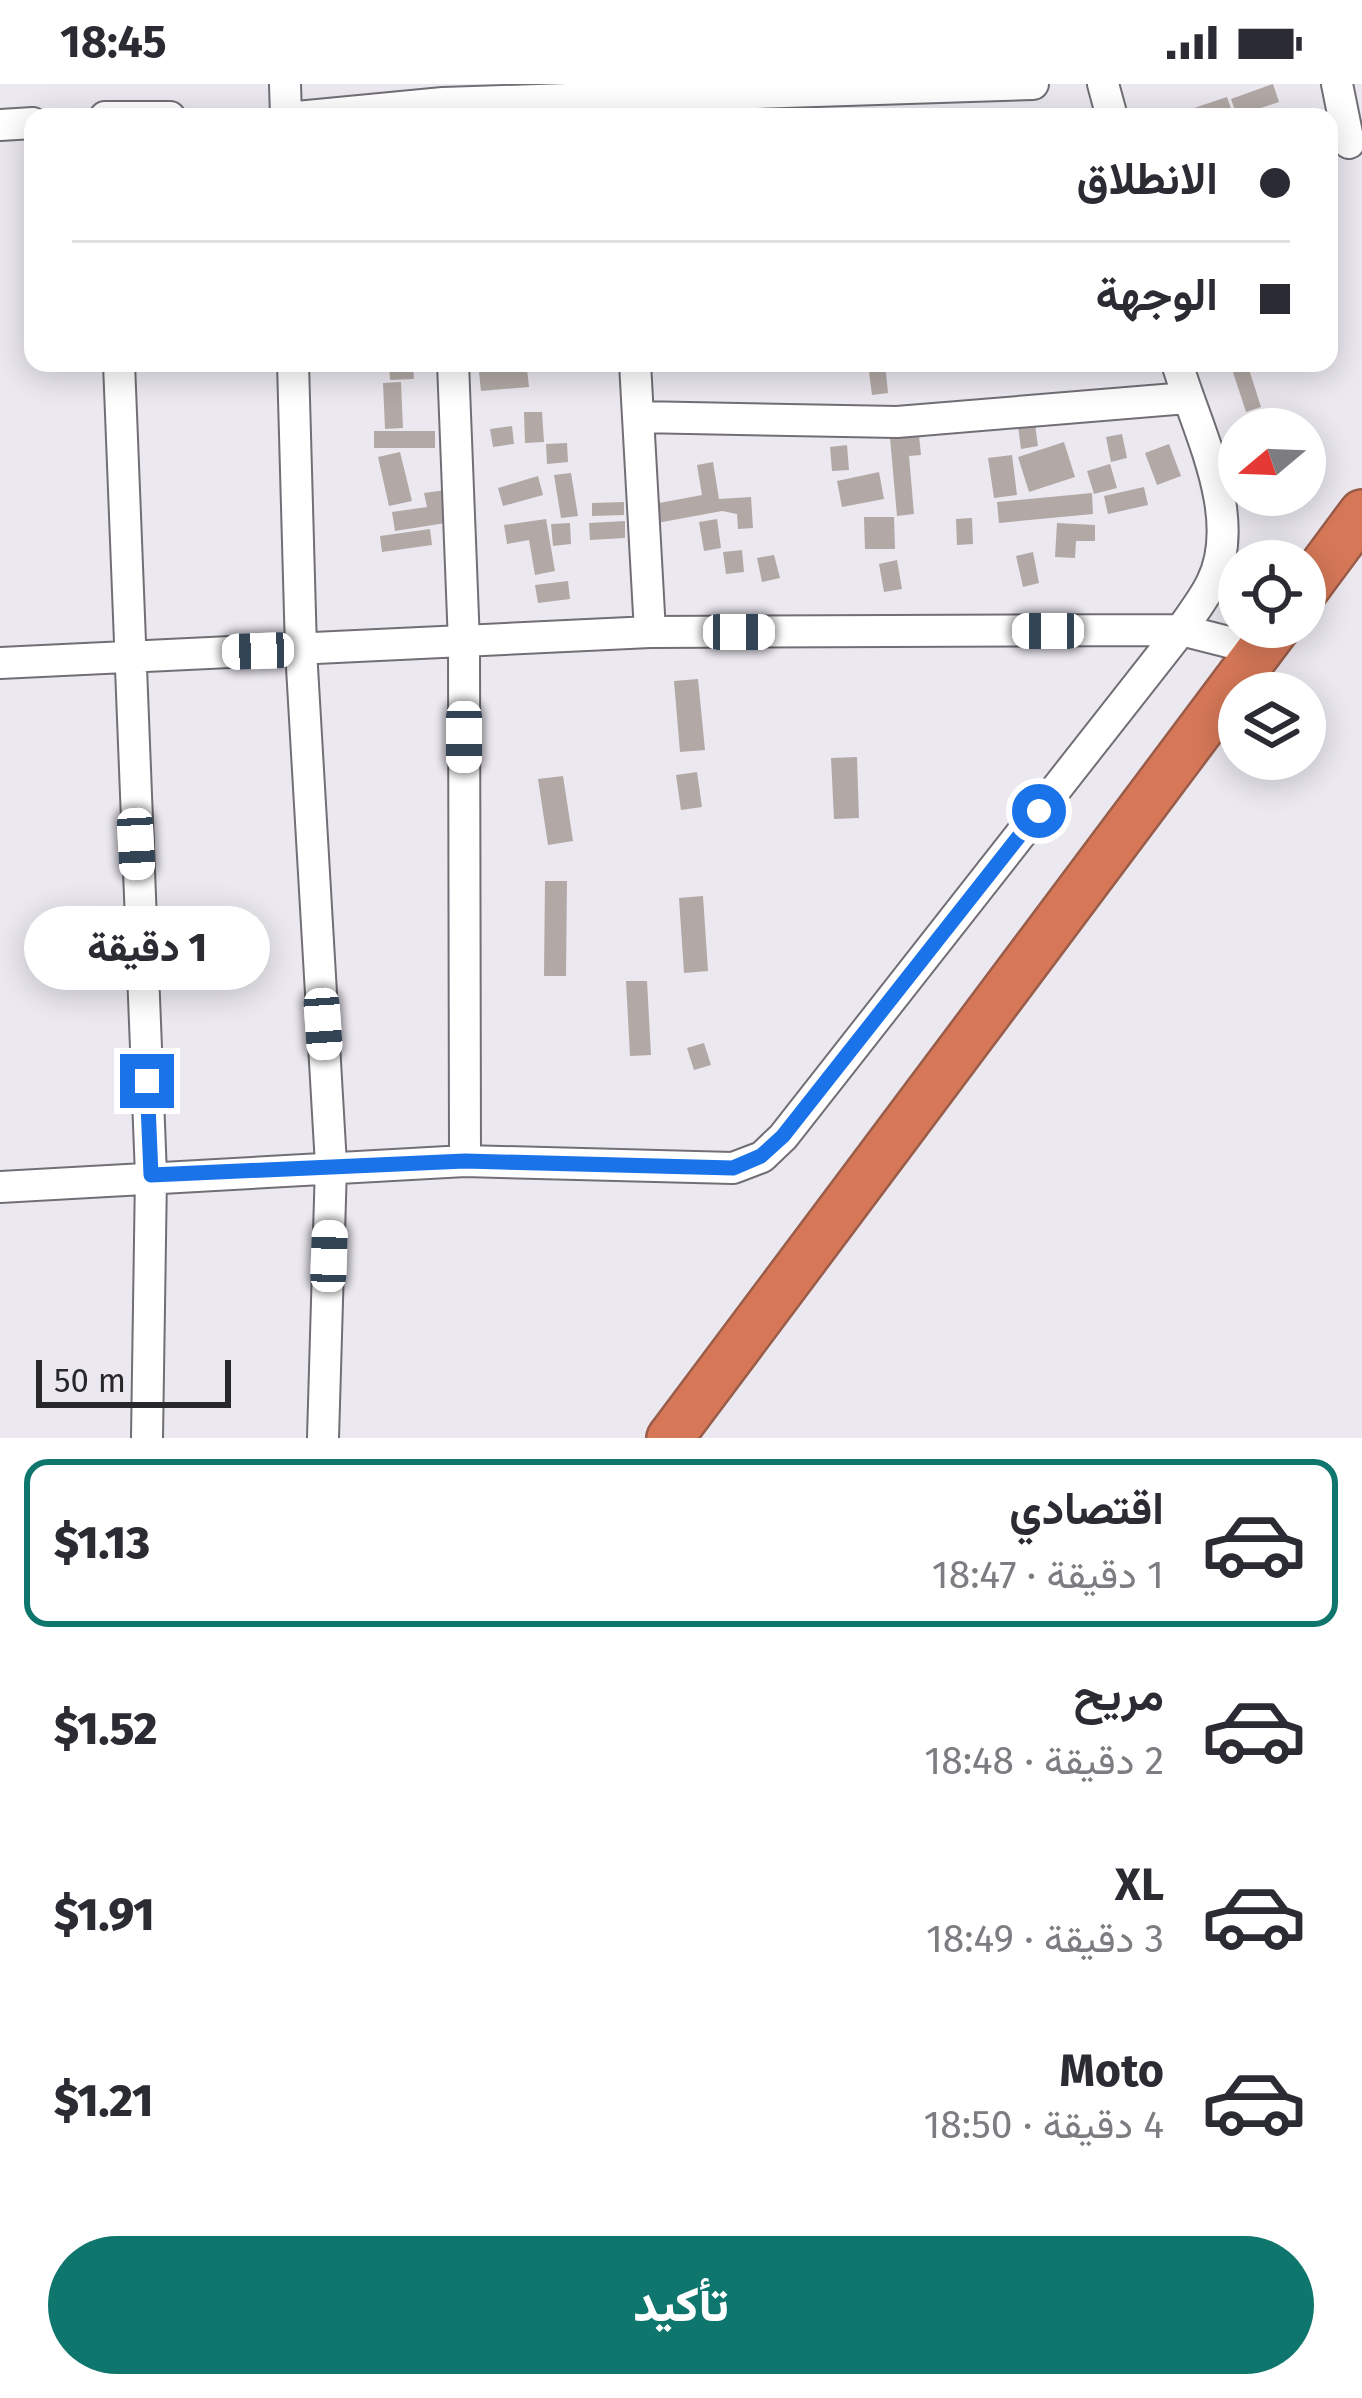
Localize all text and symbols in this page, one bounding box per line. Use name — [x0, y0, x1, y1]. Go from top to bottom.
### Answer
text: 18:45 — [60, 15, 167, 69]
text: الانطلاق — [1077, 152, 1218, 206]
text: الوجهة — [1096, 268, 1218, 322]
north arrow — [1218, 408, 1326, 516]
map controls — [1218, 408, 1326, 780]
button: locate — [1218, 540, 1326, 648]
car — [1012, 613, 1084, 649]
car — [703, 614, 775, 650]
car — [221, 632, 295, 670]
button: layers — [1218, 672, 1326, 780]
car — [446, 701, 482, 773]
route start — [1012, 784, 1066, 838]
car — [116, 807, 156, 881]
callout: 1 دقيقة — [24, 907, 270, 991]
text: 1 دقيقة — [87, 925, 207, 971]
car — [303, 987, 343, 1061]
route end — [120, 1054, 174, 1108]
car — [310, 1219, 348, 1293]
scale bar — [36, 1354, 231, 1407]
text: 50 m — [54, 1361, 126, 1401]
text: اقتصادي — [1009, 1482, 1164, 1536]
icon: car — [1200, 1489, 1308, 1597]
text: $1.13 — [54, 1516, 150, 1570]
text: 1 دقيقة · 18:47 — [932, 1552, 1164, 1598]
text: مريح — [1073, 1668, 1164, 1722]
icon: car — [1200, 1675, 1308, 1783]
text: $1.52 — [54, 1702, 157, 1756]
text: 2 دقيقة · 18:48 — [924, 1738, 1164, 1784]
text: XL — [1115, 1858, 1164, 1912]
icon: car — [1200, 1861, 1308, 1969]
text: $1.91 — [54, 1888, 155, 1942]
text: 3 دقيقة · 18:49 — [926, 1916, 1164, 1962]
text: Moto — [1060, 2044, 1164, 2098]
icon: car — [1200, 2047, 1308, 2155]
text: $1.21 — [54, 2074, 153, 2128]
text: 4 دقيقة · 18:50 — [923, 2102, 1164, 2148]
button: تأكيد — [48, 2236, 1314, 2374]

